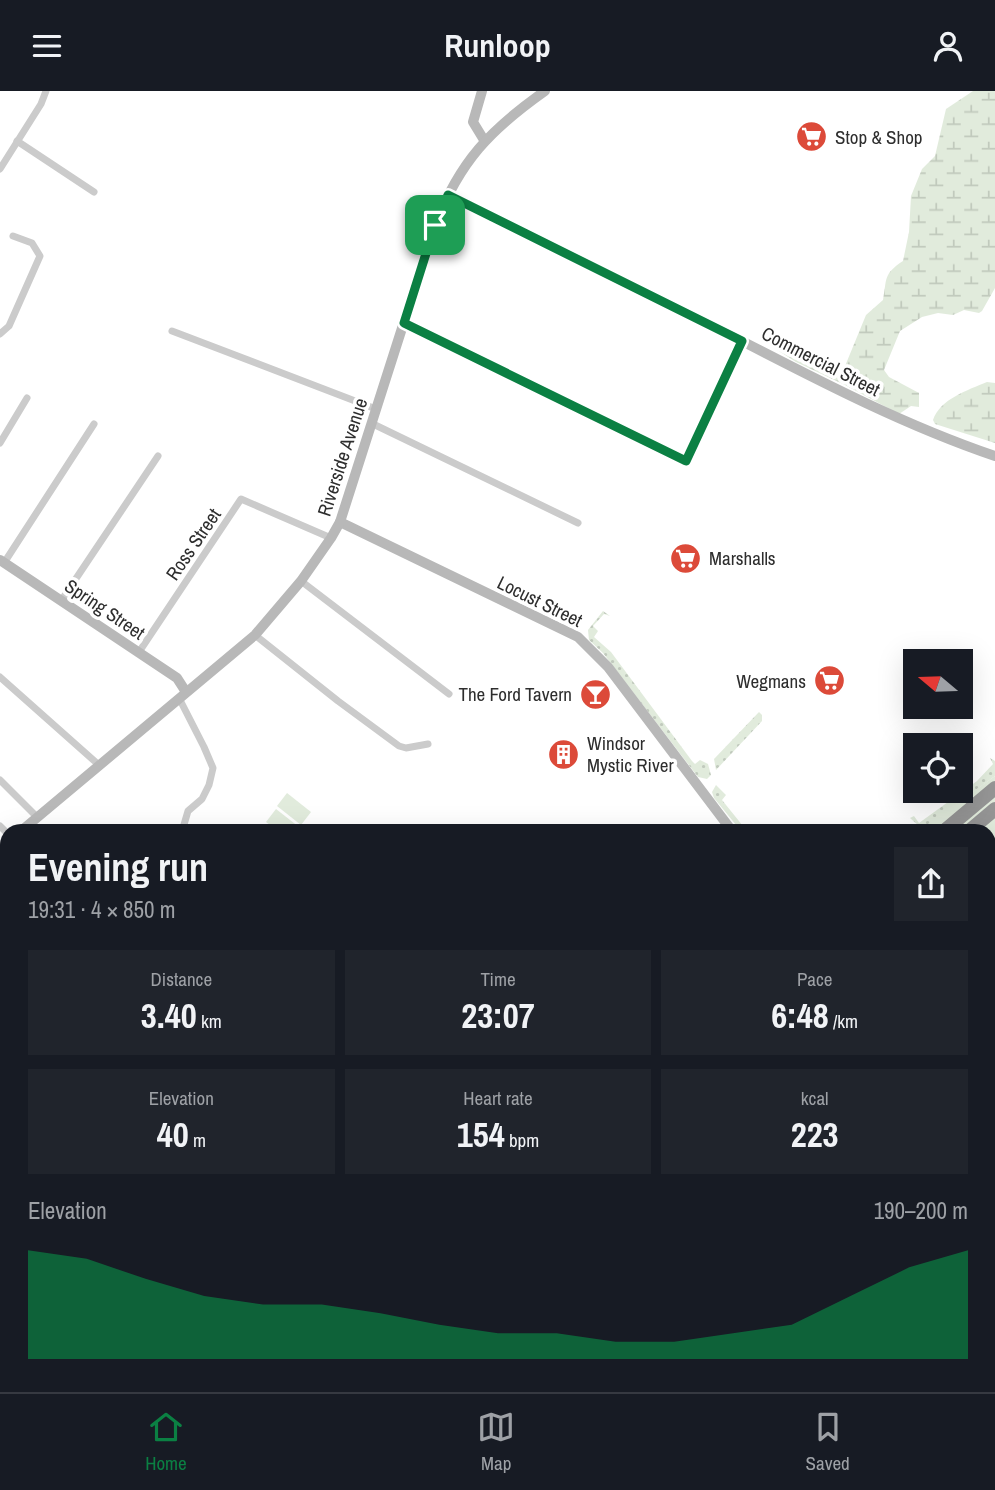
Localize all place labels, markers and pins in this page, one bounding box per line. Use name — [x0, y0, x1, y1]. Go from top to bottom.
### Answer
supermarket icon: Stop & Shop — [795, 120, 829, 154]
place label: Stop & Shop — [835, 124, 923, 150]
pin — [405, 195, 465, 255]
supermarket icon: Marshalls — [669, 541, 703, 575]
place label: Marshalls — [709, 545, 776, 571]
supermarket icon: Wegmans — [812, 664, 846, 698]
place label: Wegmans — [736, 668, 806, 694]
bar icon: The Ford Tavern — [578, 677, 612, 711]
place label: The Ford Tavern — [458, 681, 572, 707]
place label: Windsor Mystic River — [587, 730, 674, 778]
building icon: Windsor Mystic River — [547, 737, 581, 771]

